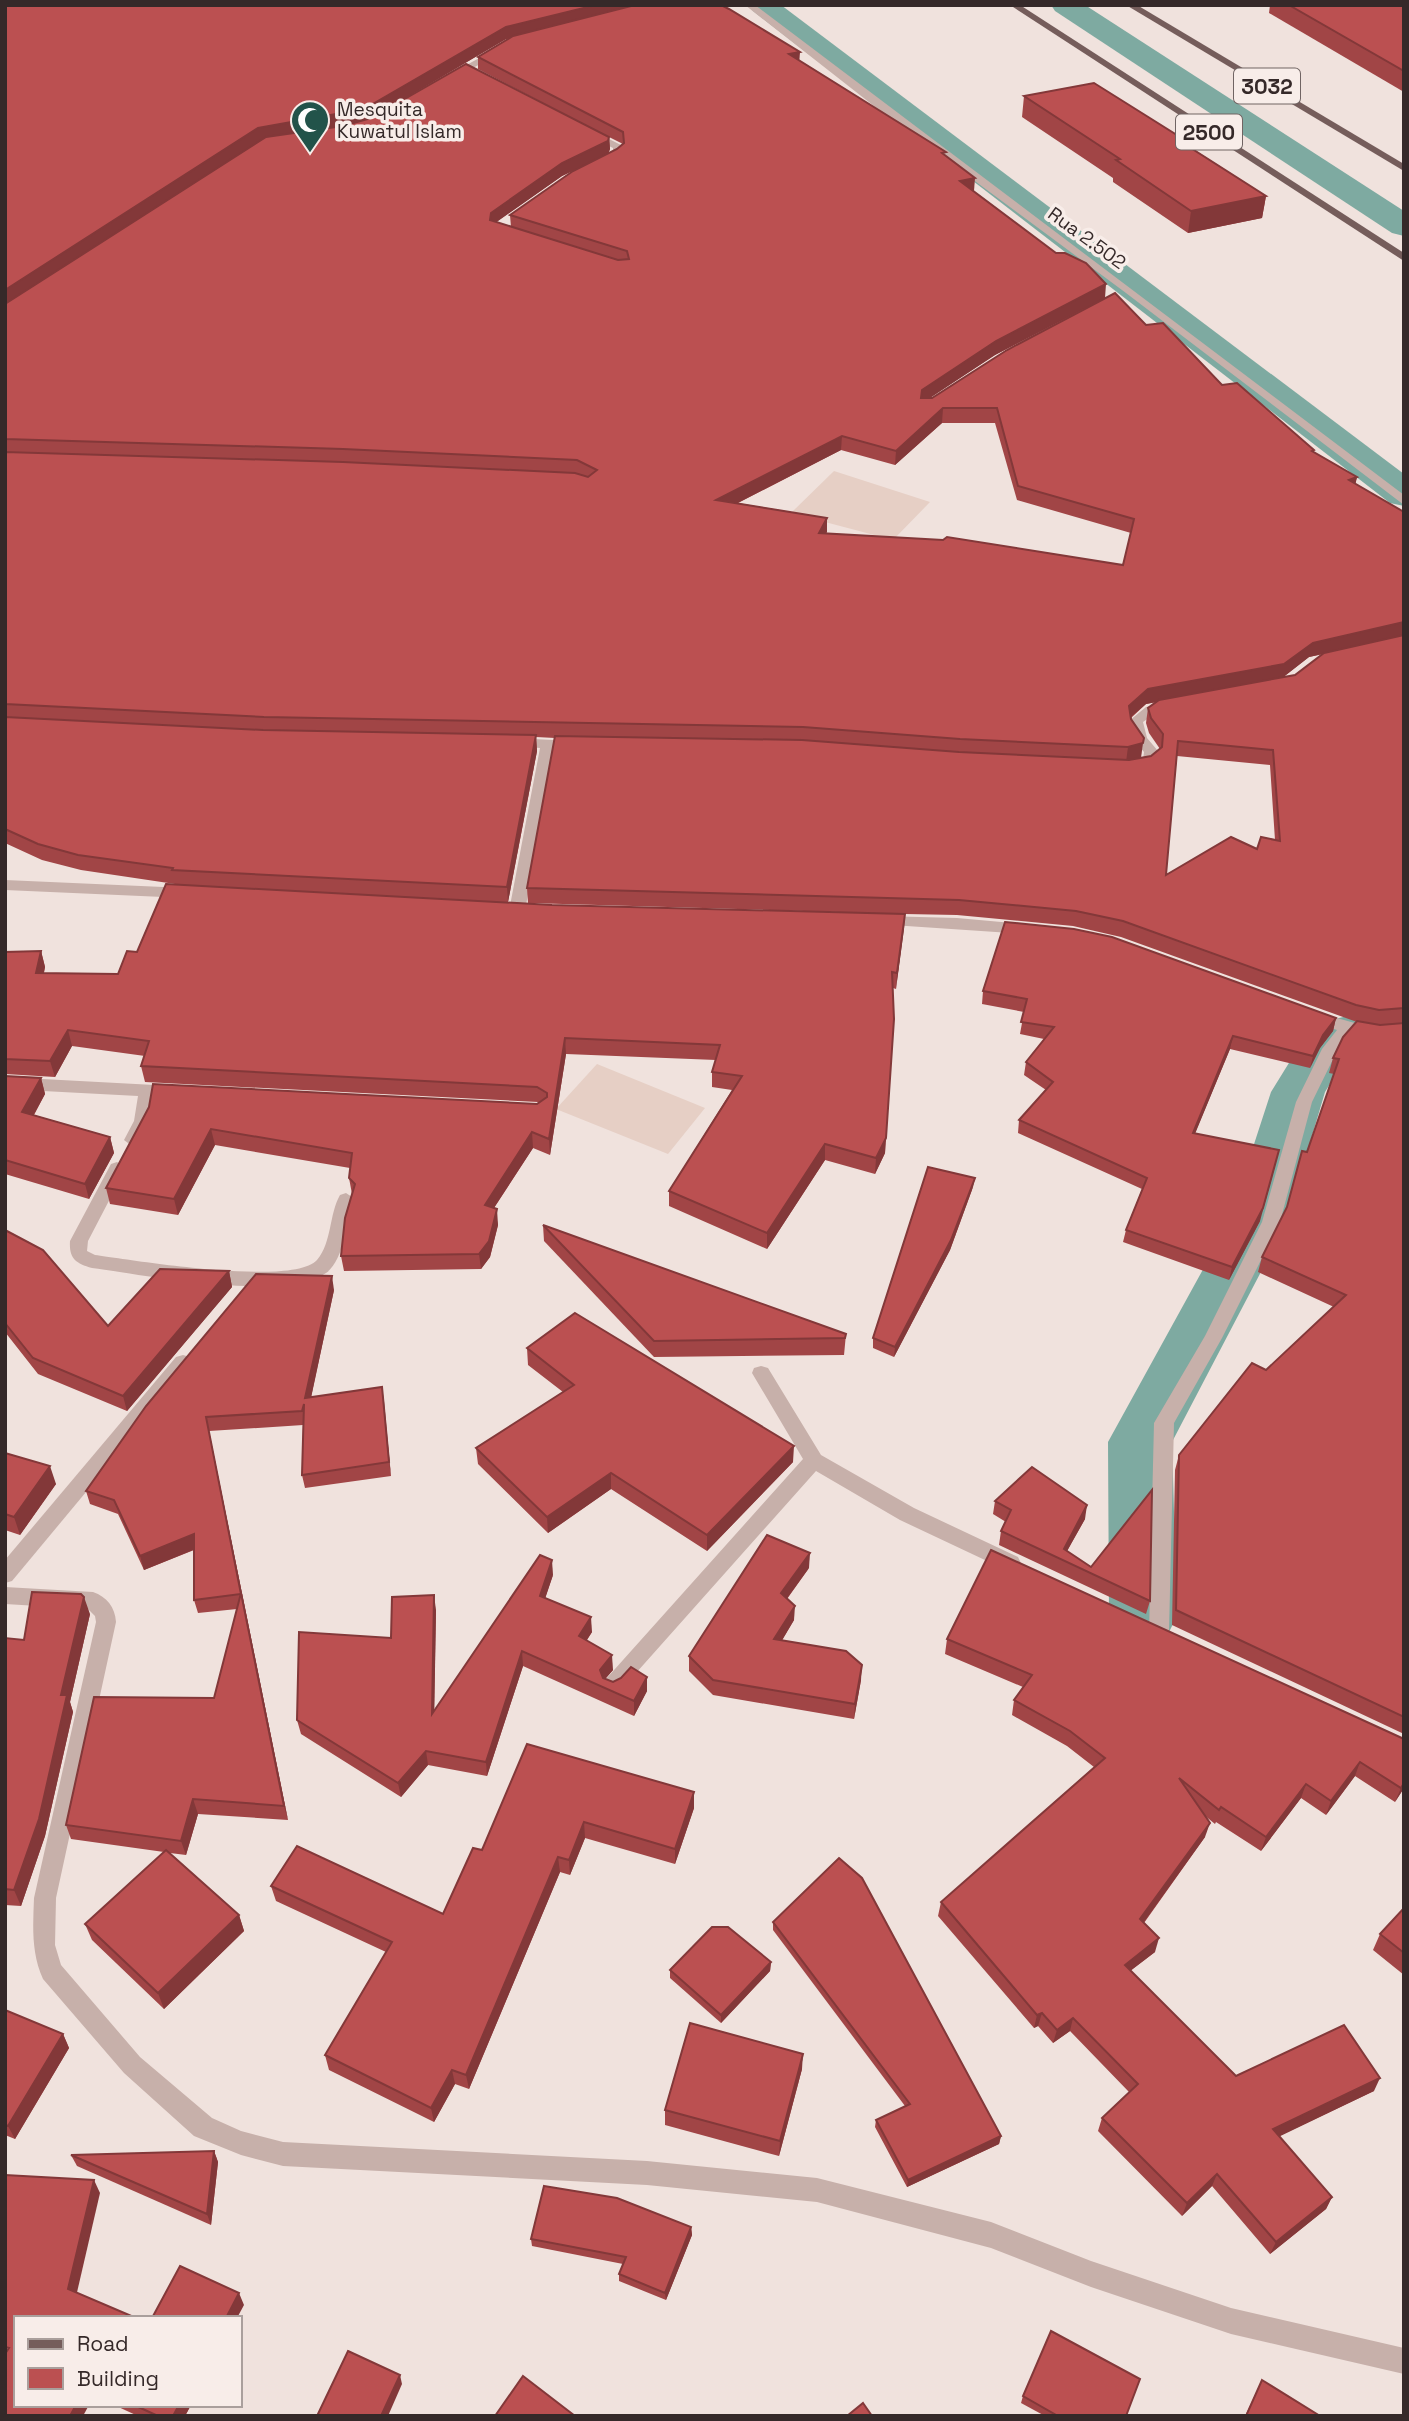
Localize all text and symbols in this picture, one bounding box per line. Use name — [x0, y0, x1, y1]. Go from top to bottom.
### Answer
road number: 3032 — [1234, 68, 1300, 104]
place label: Mesquita Kuwatul Islam — [337, 97, 462, 144]
mosque icon: Mesquita Kuwatul Islam — [289, 99, 331, 154]
road number: 2500 — [1176, 114, 1242, 150]
street label: Rua 2.502 — [1043, 201, 1131, 275]
legend — [14, 2316, 242, 2407]
text: Road — [77, 2330, 129, 2357]
text: Building — [77, 2365, 159, 2392]

